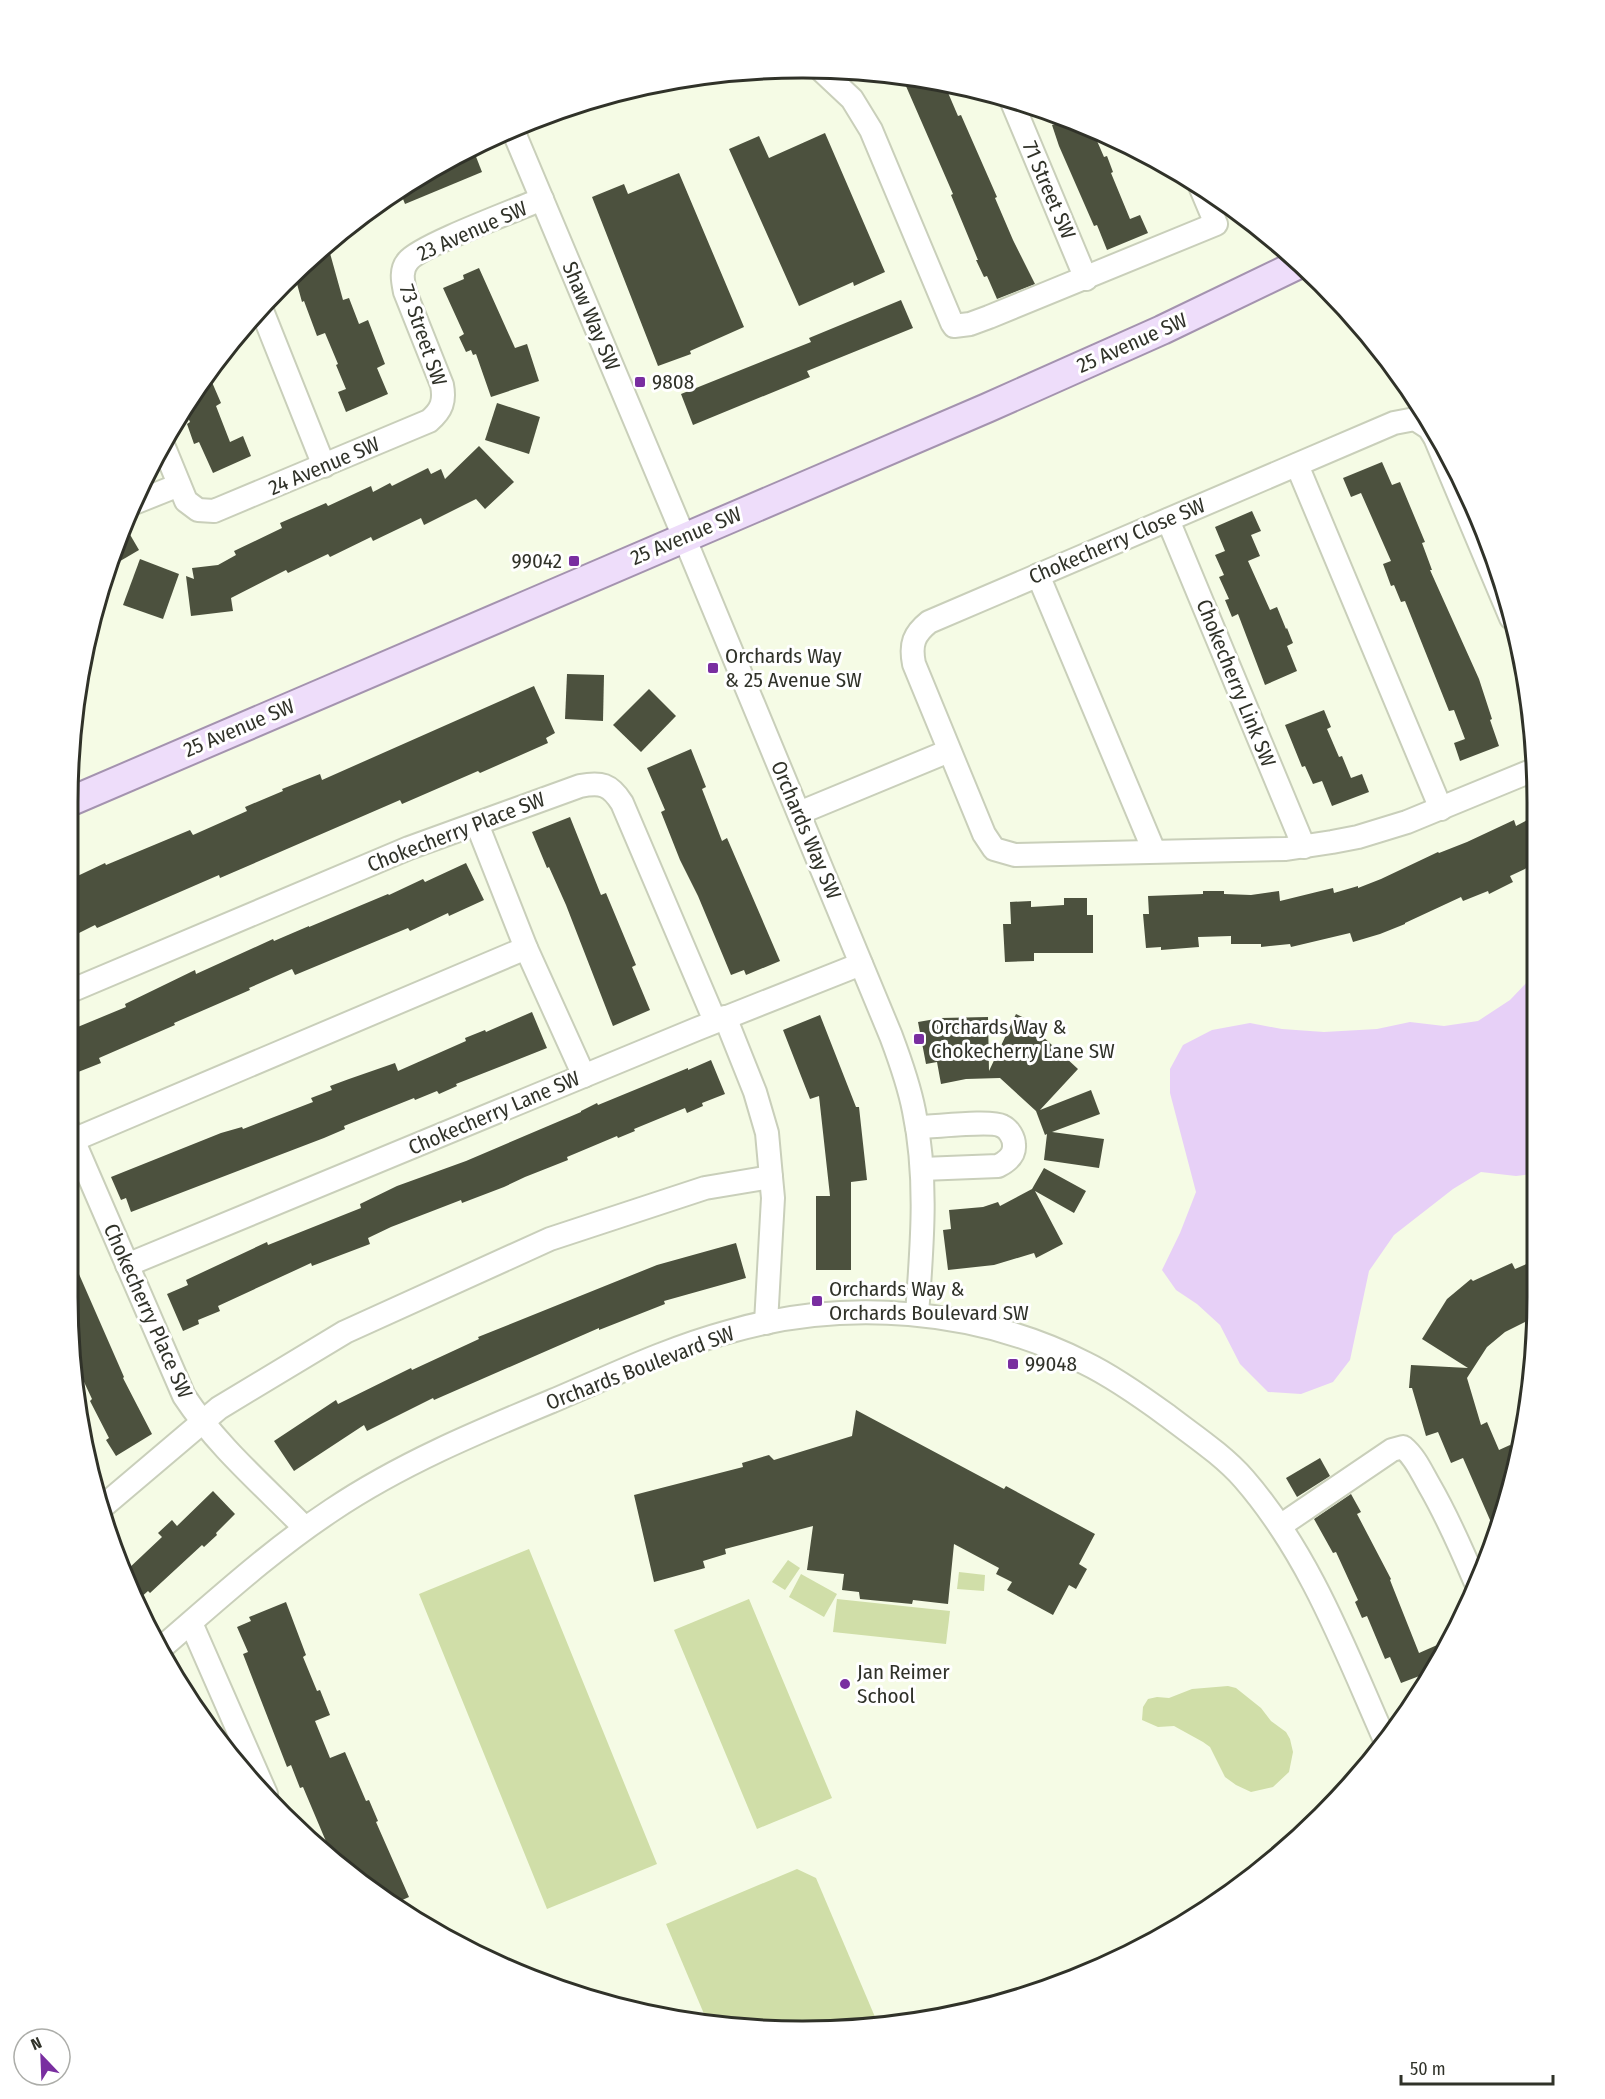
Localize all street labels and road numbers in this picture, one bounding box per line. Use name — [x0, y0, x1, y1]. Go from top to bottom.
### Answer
street label: 71 Street SW — [1017, 137, 1081, 243]
street label: 23 Avenue SW — [413, 195, 531, 267]
street label: Shaw Way SW — [556, 258, 626, 375]
street label: 73 Street SW — [394, 281, 453, 389]
street label: 25 Avenue SW — [1073, 307, 1191, 379]
street label: 24 Avenue SW — [265, 431, 384, 501]
street label: Chokecherry Close SW — [1025, 492, 1209, 590]
street label: 25 Avenue SW — [627, 501, 746, 571]
street label: Chokecherry Link SW — [1191, 595, 1282, 771]
street label: 25 Avenue SW — [180, 693, 299, 763]
street label: Orchards Way SW — [765, 757, 847, 903]
street label: Chokecherry Place SW — [363, 786, 549, 878]
street label: Chokecherry Lane SW — [404, 1065, 584, 1161]
street label: Chokecherry Place SW — [98, 1220, 198, 1403]
street label: Orchards Boulevard SW — [542, 1320, 738, 1416]

